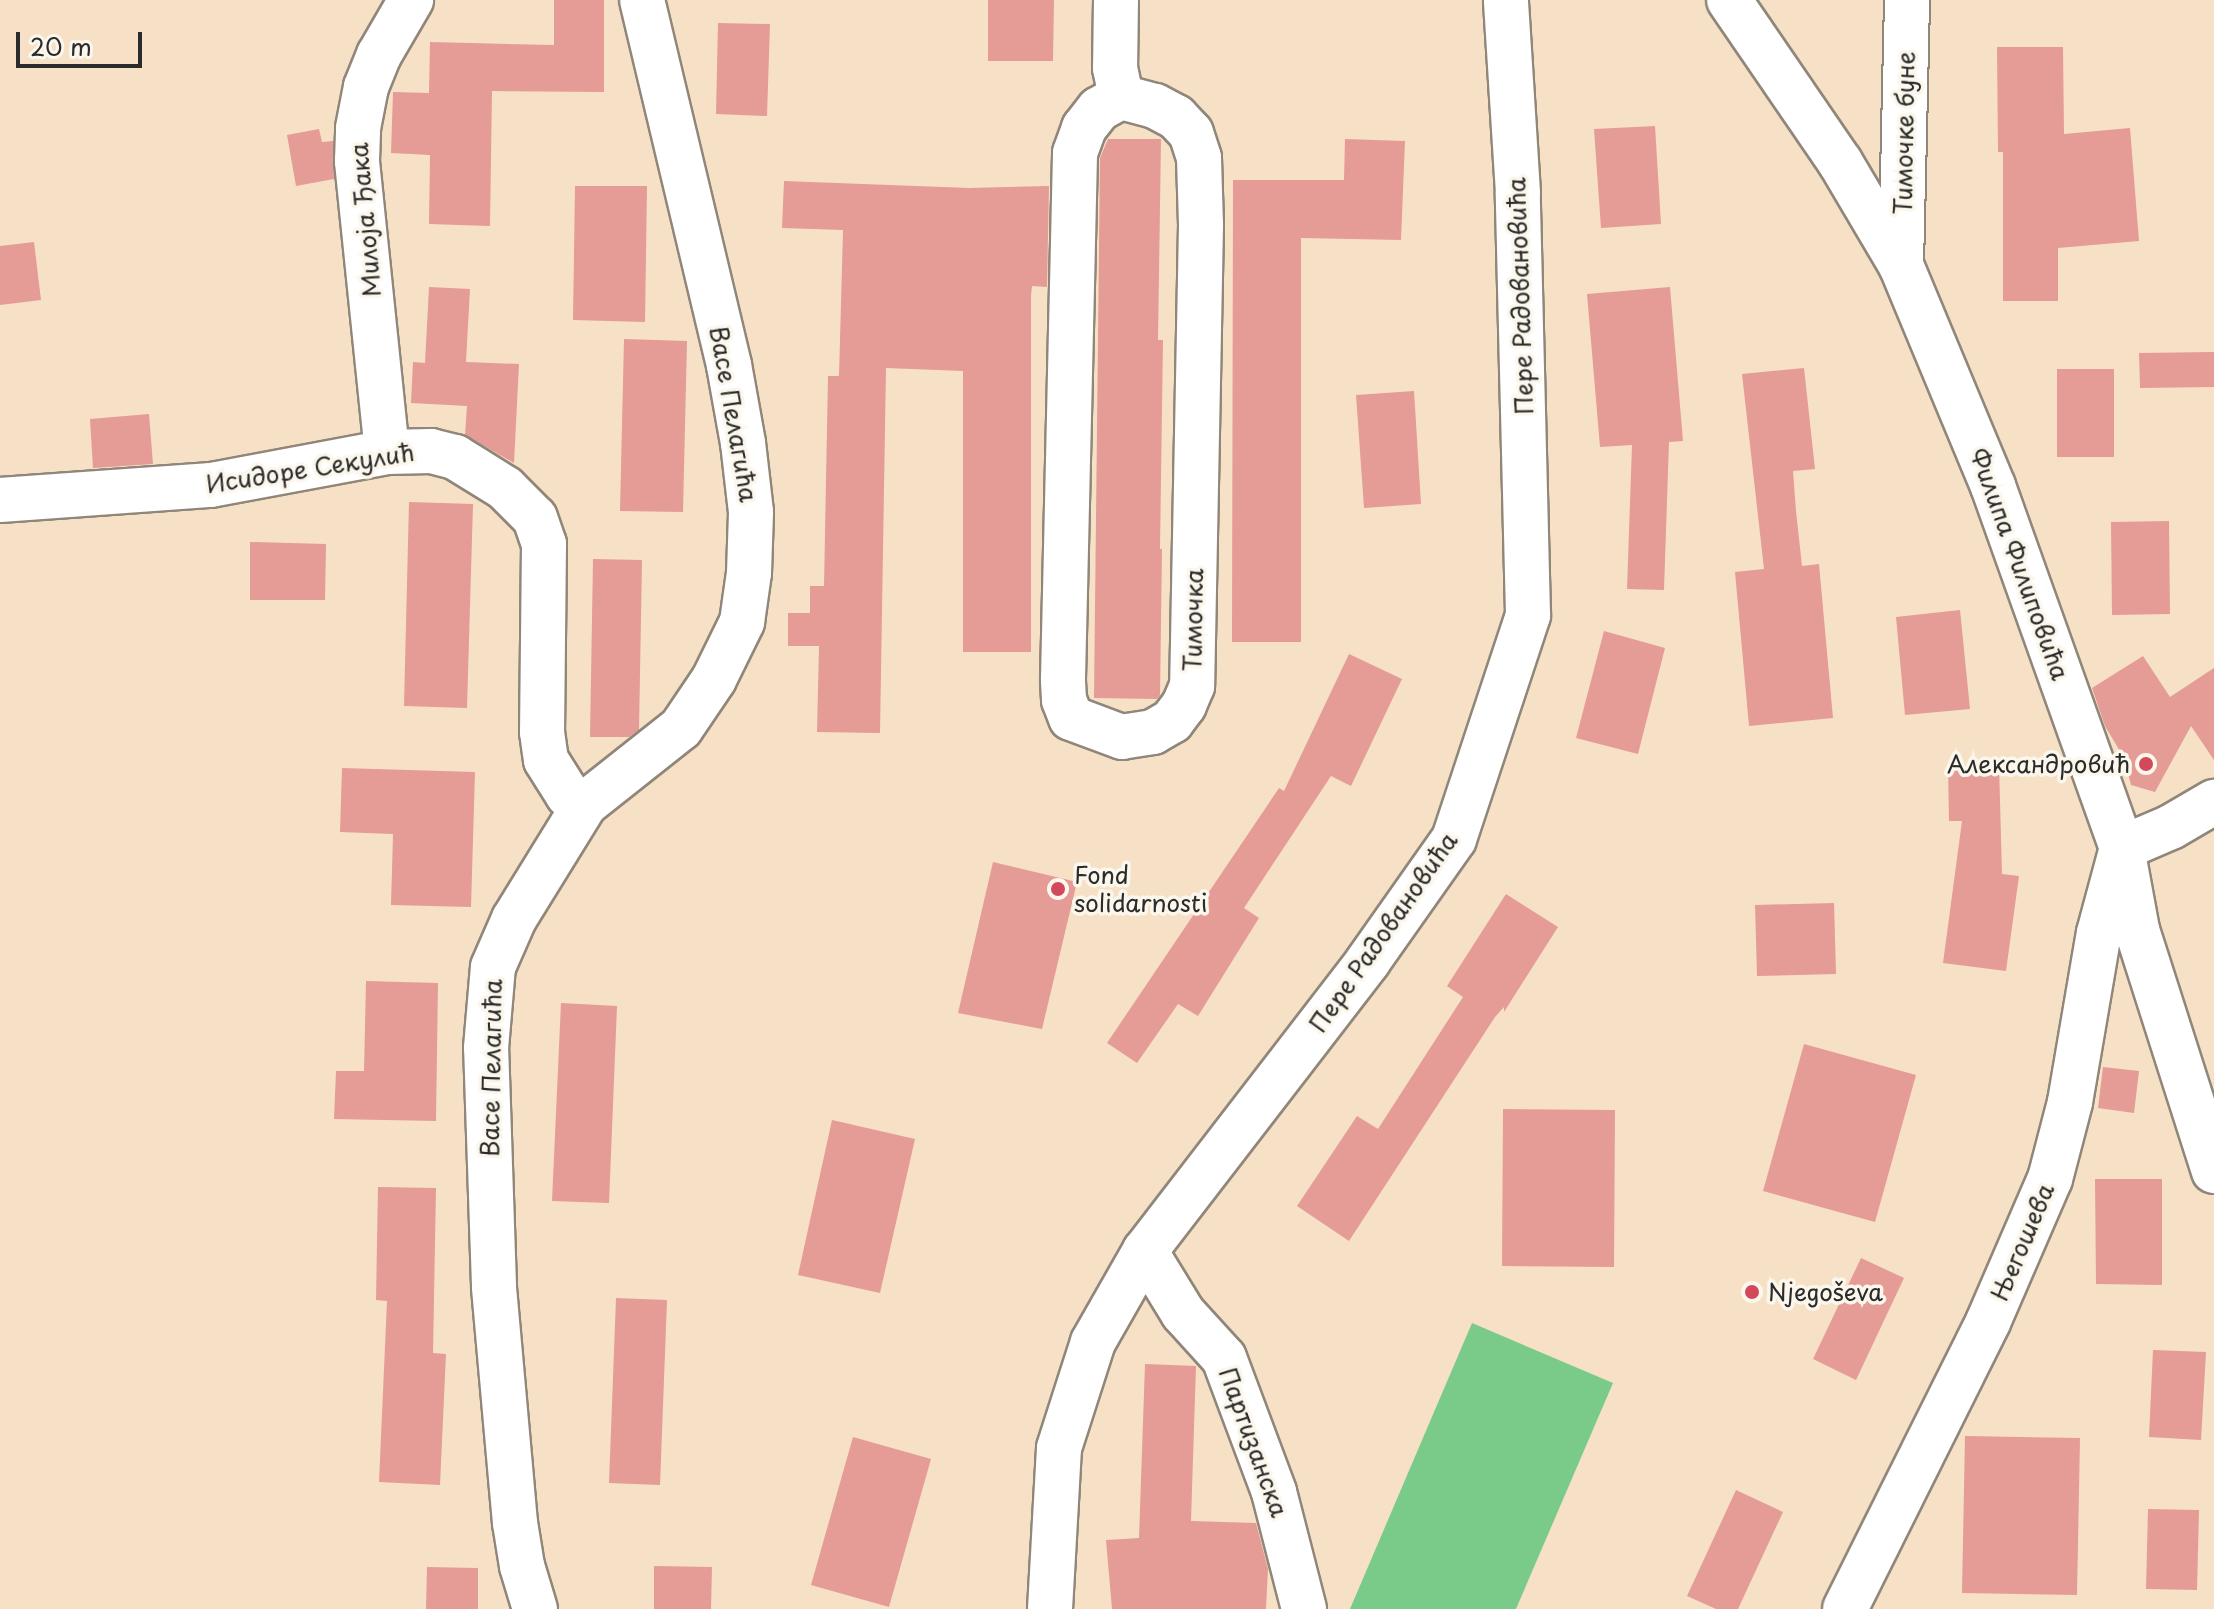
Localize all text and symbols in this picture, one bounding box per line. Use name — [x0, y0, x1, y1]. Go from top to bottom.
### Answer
scale bar — [20, 16, 146, 66]
text: 20 m — [30, 28, 92, 64]
street label: Тимочке буне — [1888, 51, 1920, 215]
street label: Милоја Ђака — [344, 142, 386, 298]
street label: Пере Радовановића — [1501, 177, 1539, 415]
street label: Васе Пелагића — [704, 324, 764, 504]
street label: Исидоре Секулић — [204, 437, 416, 499]
street label: Филипа Филиповића — [1964, 444, 2076, 684]
street label: Тимочка — [1178, 568, 1208, 672]
place label: Александровић — [1947, 750, 2130, 778]
marker: Александровић — [2137, 755, 2155, 773]
street label: Пере Радовановића — [1303, 827, 1463, 1037]
place label: Fond solidarnosti — [1074, 861, 1207, 917]
marker: Fond solidarnosti — [1049, 880, 1067, 898]
street label: Васе Пелагића — [475, 979, 507, 1157]
street label: Његошева — [1984, 1179, 2060, 1305]
place label: Njegoševa — [1768, 1278, 1883, 1306]
marker: Njegoševa — [1743, 1283, 1761, 1301]
street label: Партизанска — [1214, 1363, 1294, 1521]

